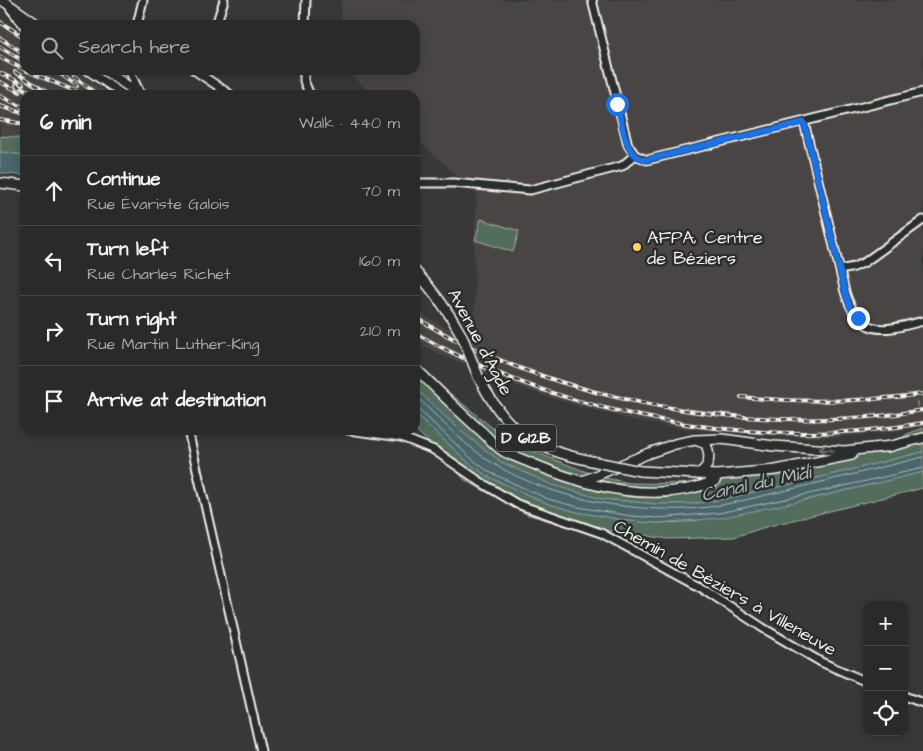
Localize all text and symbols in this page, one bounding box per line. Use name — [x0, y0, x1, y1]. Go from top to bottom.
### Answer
search box — [20, 20, 420, 75]
icon: search — [38, 34, 66, 62]
text: Search here — [78, 34, 190, 61]
route start — [606, 93, 629, 116]
text: 6 min — [40, 108, 92, 137]
text: Walk · 440 m — [299, 112, 400, 134]
text: Continue — [87, 166, 161, 193]
icon: ahead — [40, 177, 68, 205]
text: 70 m — [361, 180, 400, 202]
text: Rue Évariste Galois — [87, 193, 230, 215]
place label: AFPA, Centre de Béziers — [647, 225, 763, 271]
text: Turn left — [87, 236, 168, 263]
marker: AFPA, Centre de Béziers — [631, 241, 643, 253]
icon: left — [40, 247, 68, 275]
text: 160 m — [359, 250, 400, 272]
text: Rue Charles Richet — [87, 263, 230, 285]
street label: Avenue d'Agde — [440, 284, 519, 400]
text: Turn right — [87, 306, 176, 333]
route end — [847, 307, 870, 330]
icon: right — [40, 317, 68, 345]
text: 210 m — [360, 320, 400, 342]
text: Rue Martin Luther-King — [87, 333, 260, 355]
icon: arrive — [40, 387, 68, 415]
text: Arrive at destination — [87, 387, 266, 414]
road number: D 612B — [496, 424, 556, 452]
one-way arrow — [818, 445, 834, 454]
water label: Canal du Midi — [699, 459, 815, 509]
street label: Chemin de Béziers à Villeneuve — [609, 514, 841, 662]
map controls — [863, 601, 908, 736]
button: + — [863, 601, 908, 646]
button: − — [863, 646, 908, 691]
button: locate — [863, 691, 908, 736]

